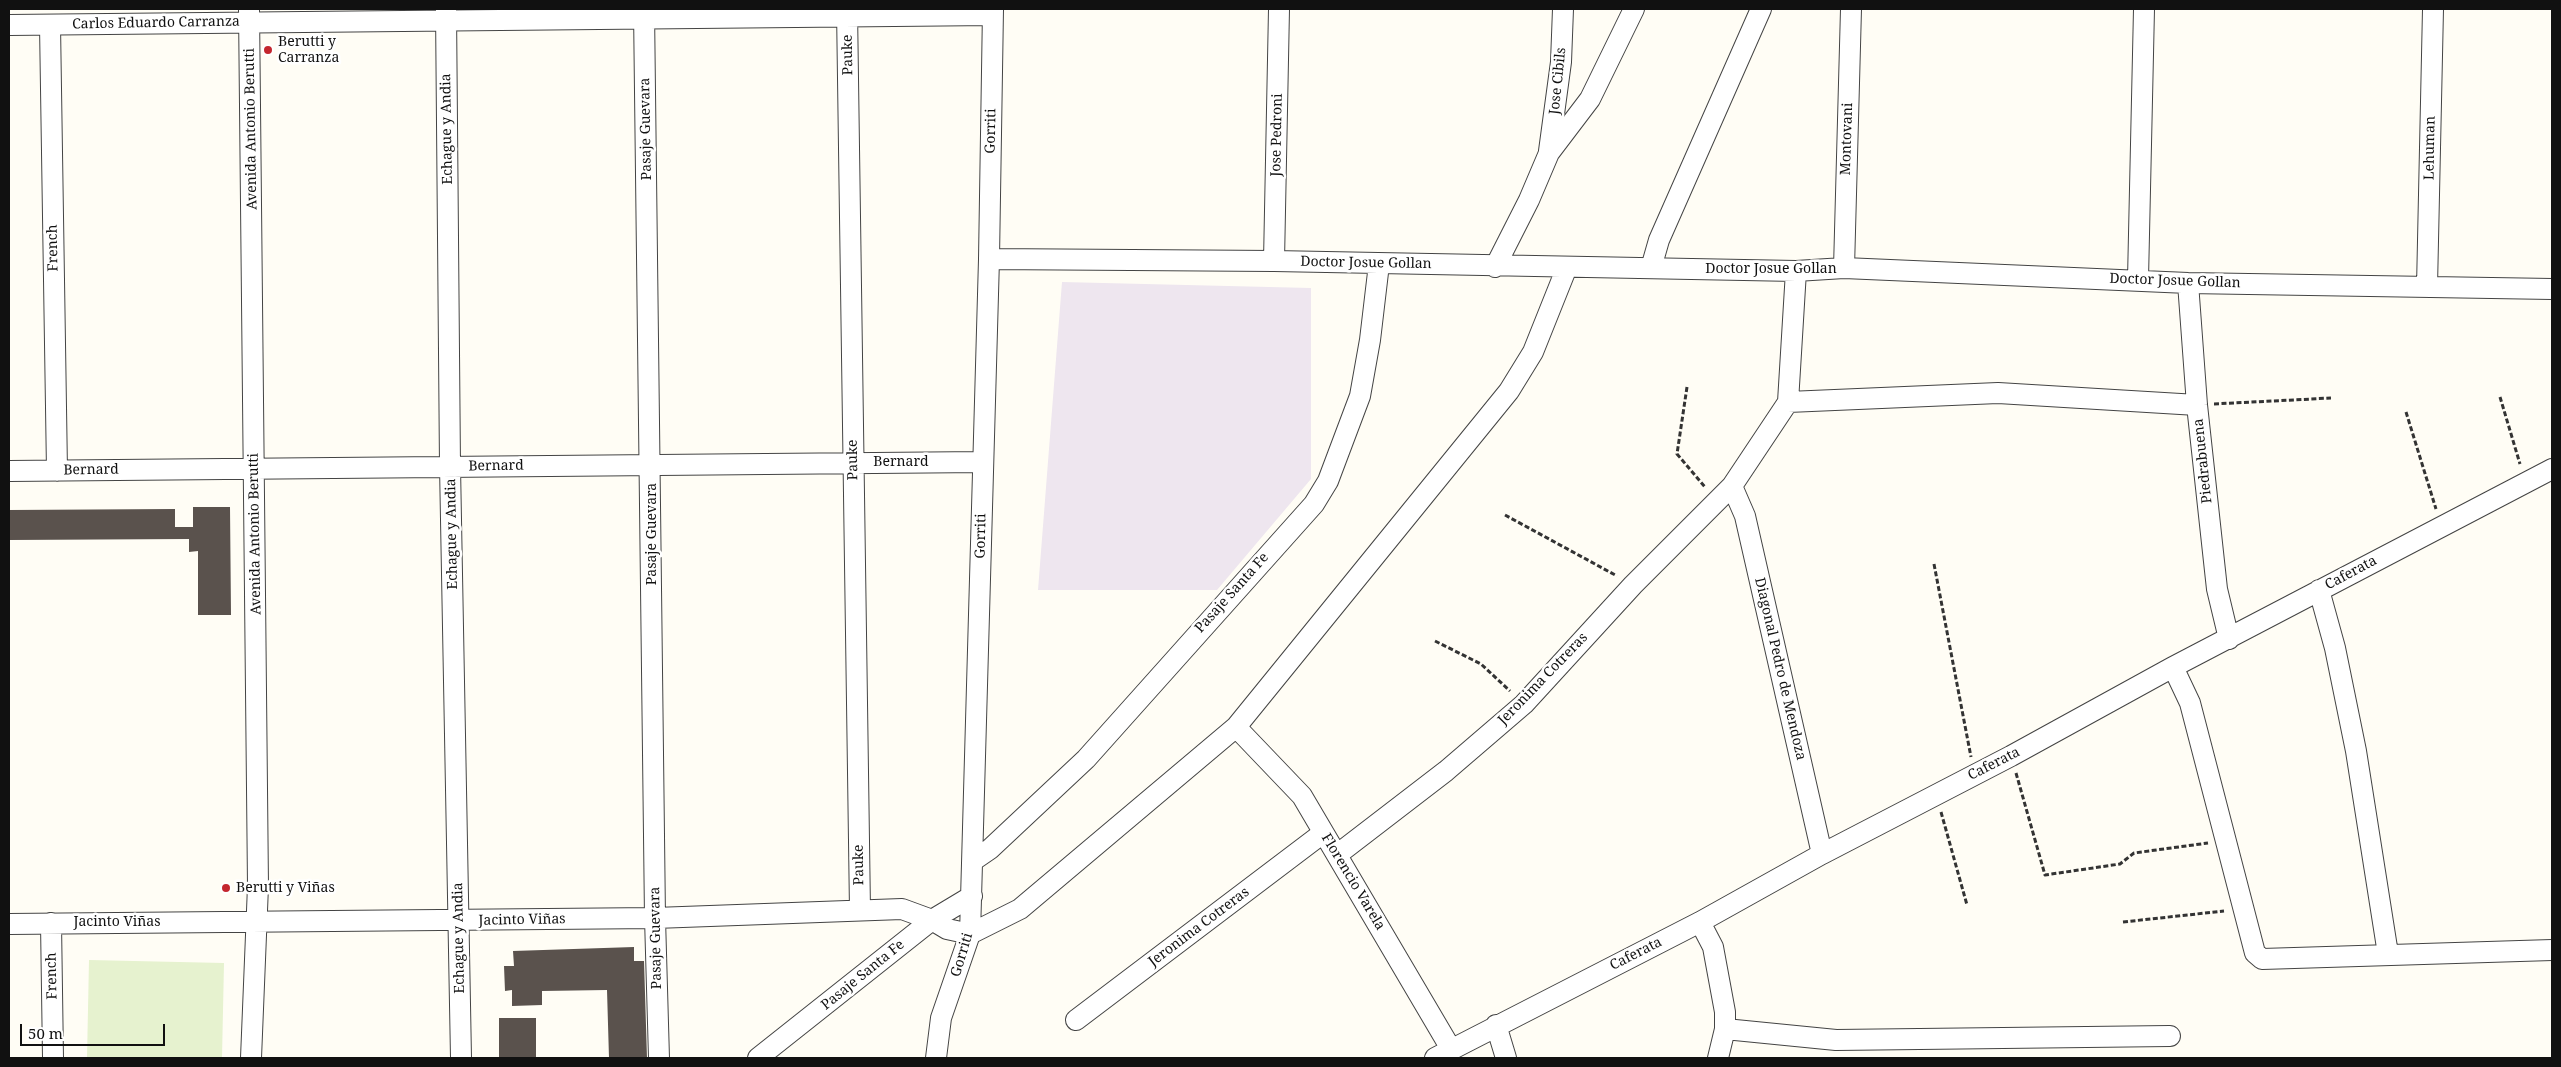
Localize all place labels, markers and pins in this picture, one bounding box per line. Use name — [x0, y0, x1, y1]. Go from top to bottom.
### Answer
place label: Berutti y Carranza — [278, 34, 339, 66]
marker: Berutti y Carranza — [262, 44, 274, 56]
place label: Berutti y Viñas — [236, 880, 335, 896]
marker: Berutti y Viñas — [220, 882, 232, 894]

